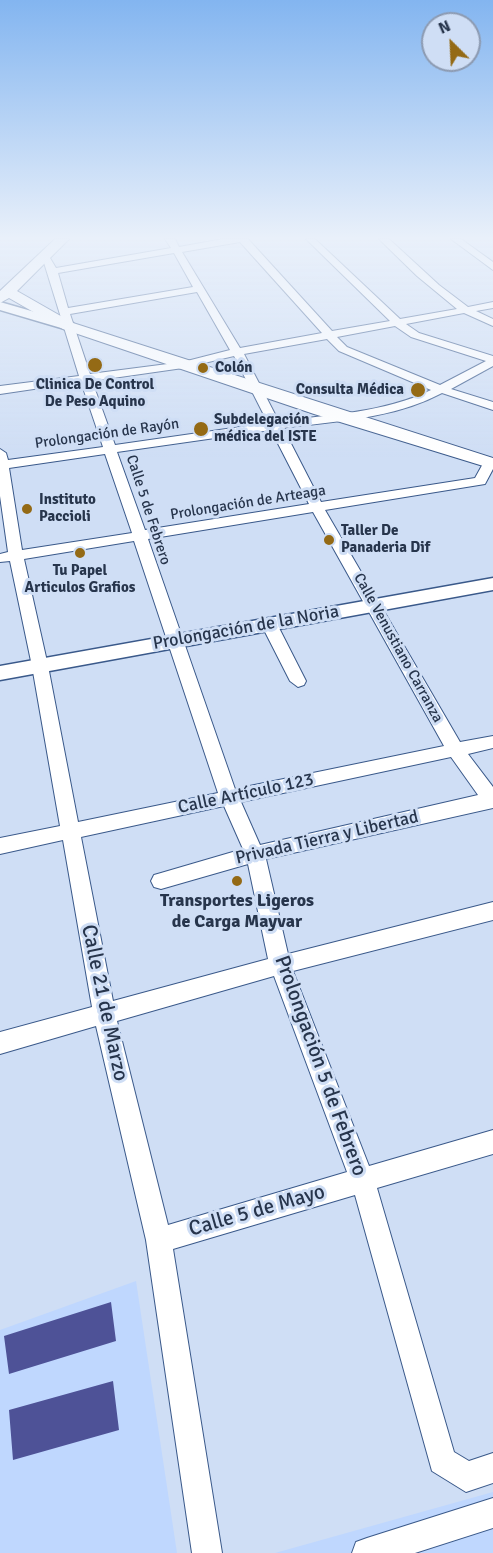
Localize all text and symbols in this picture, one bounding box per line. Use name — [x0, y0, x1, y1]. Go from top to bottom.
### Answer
north arrow — [421, 12, 481, 72]
text: N — [435, 16, 454, 39]
marker: Clinica De Control De Peso Aquino — [86, 356, 104, 374]
place label: Colón — [215, 359, 252, 377]
marker: Colón — [196, 361, 210, 375]
place label: Clinica De Control De Peso Aquino — [36, 376, 154, 411]
place label: Consulta Médica — [296, 381, 404, 399]
marker: Consulta Médica — [409, 381, 427, 399]
place label: Subdelegación médica del ISTE — [214, 411, 317, 446]
street label: Prolongación de Rayón — [34, 415, 180, 453]
marker: Subdelegación médica del ISTE — [192, 420, 210, 438]
street label: Calle 5 de Febrero — [122, 453, 174, 567]
street label: Prolongación de Arteaga — [169, 482, 327, 524]
place label: Instituto Paccioli — [39, 491, 96, 526]
marker: Instituto Paccioli — [20, 502, 34, 516]
place label: Taller De Panaderia Dif — [341, 522, 430, 557]
marker: Taller De Panaderia Dif — [322, 533, 336, 547]
marker: Tu Papel Articulos Grafios — [73, 546, 87, 560]
place label: Tu Papel Articulos Grafios — [25, 562, 135, 597]
street label: Calle Venustiano Carranza — [349, 570, 447, 726]
street label: Prolongación de la Noria — [151, 601, 341, 655]
street label: Calle Artículo 123 — [176, 769, 316, 819]
street label: Privada Tierra y Libertad — [233, 806, 421, 870]
marker: Transportes Ligeros de Carga Mayvar — [230, 874, 244, 888]
place label: Transportes Ligeros de Carga Mayvar — [160, 890, 314, 932]
street label: Calle 21 de Marzo — [75, 922, 133, 1084]
street label: Prolongación 5 de Febrero — [268, 952, 372, 1180]
street label: Calle 5 de Mayo — [186, 1180, 328, 1242]

